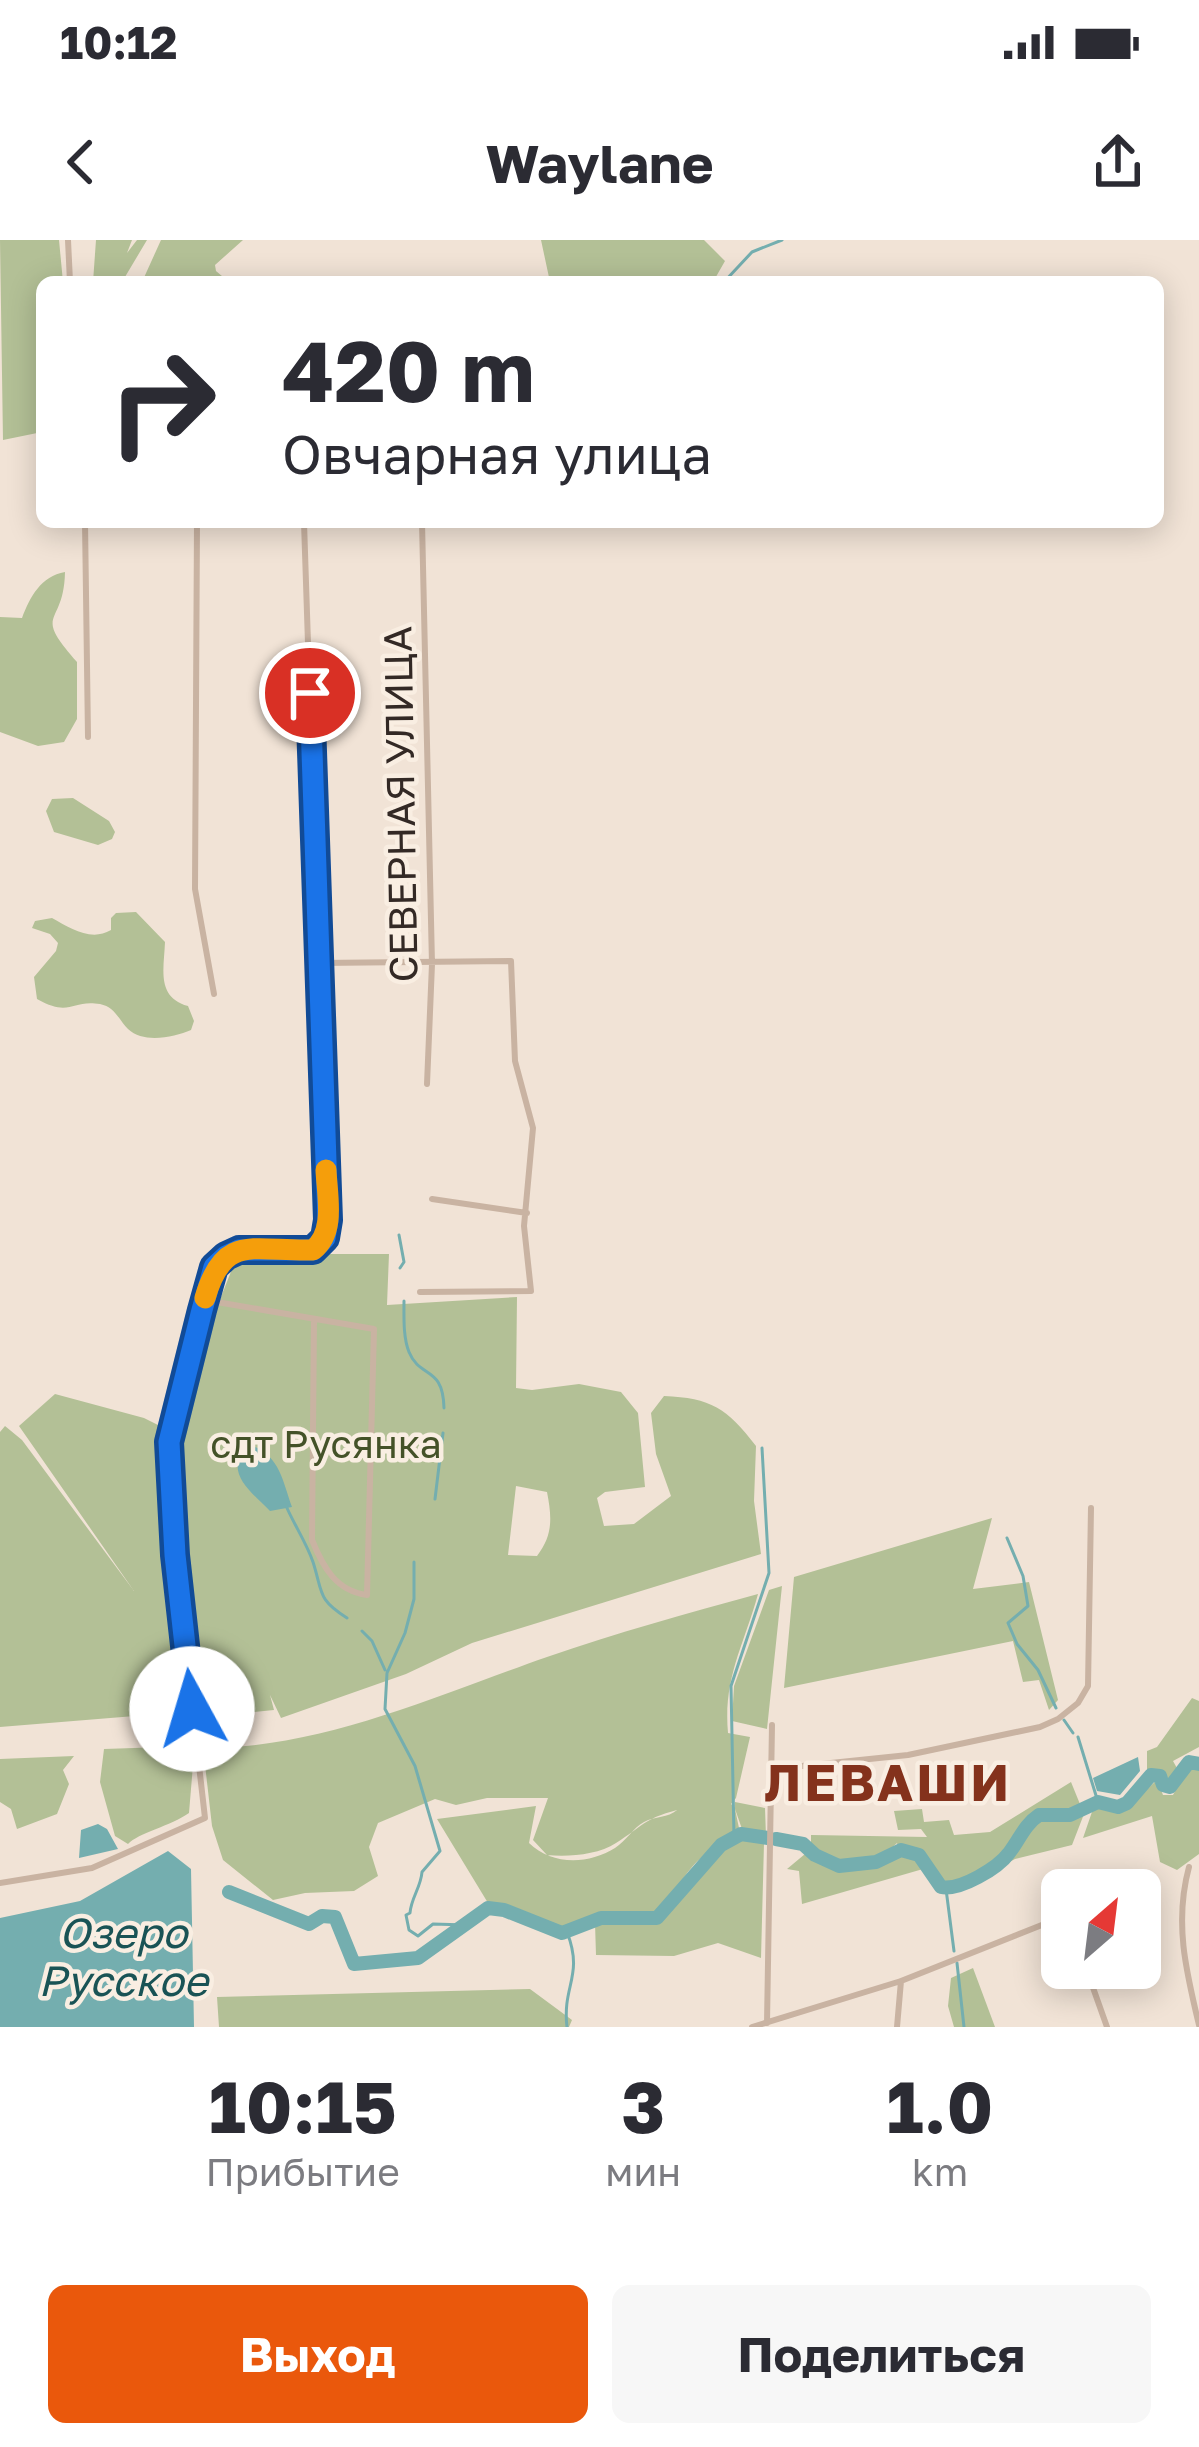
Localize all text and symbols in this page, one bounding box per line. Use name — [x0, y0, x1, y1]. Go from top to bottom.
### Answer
text: 10:12 — [60, 15, 177, 69]
icon: back — [48, 129, 114, 195]
icon: share — [1085, 129, 1151, 195]
text: Waylane — [485, 130, 714, 195]
text: 420 m — [282, 320, 535, 420]
icon: right — [84, 324, 240, 480]
text: Овчарная улица — [282, 421, 712, 486]
street label: СЕВЕРНАЯ УЛИЦА — [373, 625, 427, 983]
pin — [259, 642, 361, 744]
icon: arrive — [277, 660, 343, 726]
park label: сдт Русянка — [210, 1420, 442, 1467]
position arrow — [129, 1646, 255, 1772]
district label: ЛЕВАШИ — [764, 1751, 1012, 1812]
north arrow — [1041, 1869, 1161, 1989]
map controls — [1041, 1869, 1161, 1989]
water label: Озеро Русское — [38, 1907, 210, 2005]
text: 10:15 — [209, 2062, 397, 2149]
text: 3 — [621, 2062, 665, 2149]
text: 1.0 — [887, 2062, 993, 2149]
text: Прибытие — [206, 2148, 400, 2195]
text: мин — [605, 2148, 681, 2195]
text: km — [912, 2148, 968, 2195]
button: Выход — [48, 2285, 588, 2423]
button: Поделиться — [612, 2285, 1151, 2423]

